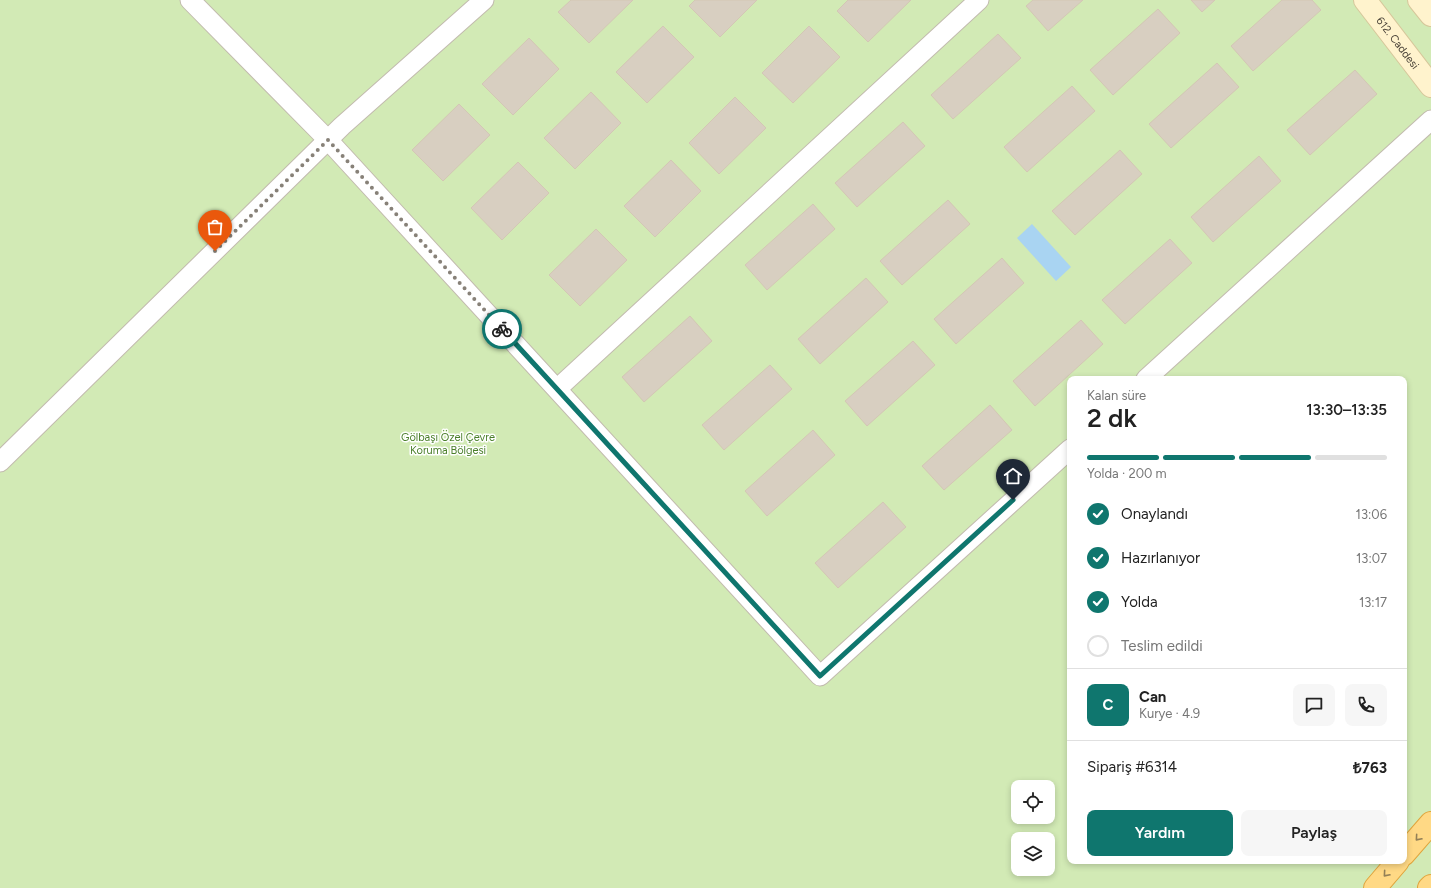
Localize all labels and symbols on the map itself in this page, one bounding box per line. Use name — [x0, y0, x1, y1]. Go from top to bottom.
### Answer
street label: 612. Caddesi — [1374, 14, 1422, 71]
pin — [198, 210, 232, 251]
courier — [482, 309, 522, 349]
park label: Gölbaşı Özel Çevre Koruma Bölgesi — [401, 430, 495, 457]
pin — [996, 459, 1030, 500]
one-way arrow — [1415, 834, 1422, 841]
one-way arrow — [1384, 870, 1391, 877]

